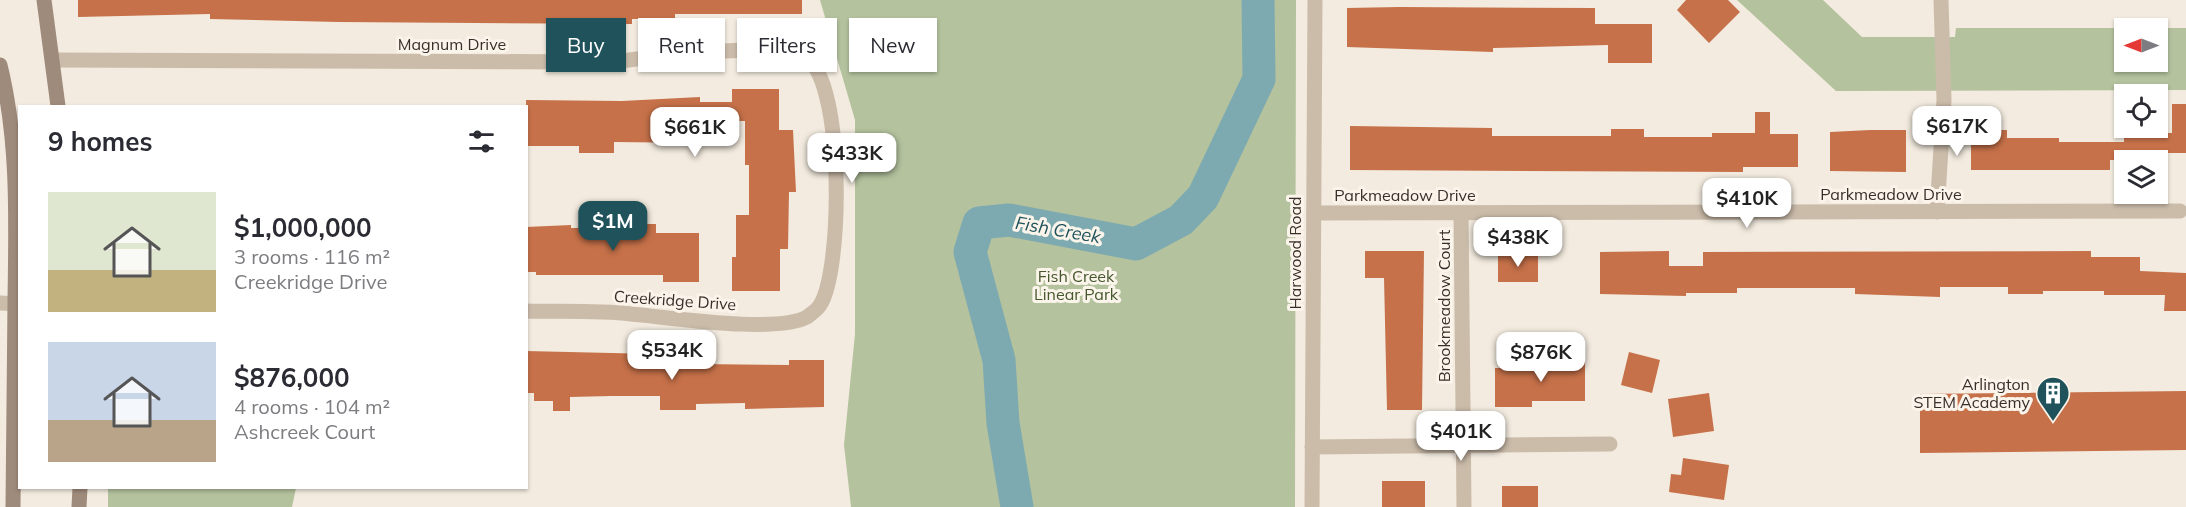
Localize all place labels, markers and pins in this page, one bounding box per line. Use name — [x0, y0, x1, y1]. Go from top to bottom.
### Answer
pin: $617K — [1915, 106, 1999, 157]
pin: $661K — [653, 107, 737, 158]
pin: $433K — [810, 133, 894, 184]
pin: $410K — [1705, 178, 1789, 229]
pin: $1M — [584, 201, 642, 252]
pin: $438K — [1476, 217, 1560, 268]
pin: $534K — [630, 330, 714, 381]
pin: $876K — [1499, 332, 1583, 383]
place label: Arlington STEM Academy — [1913, 374, 2031, 412]
building icon: Arlington STEM Academy — [2035, 375, 2071, 422]
pin: $401K — [1419, 411, 1503, 462]

